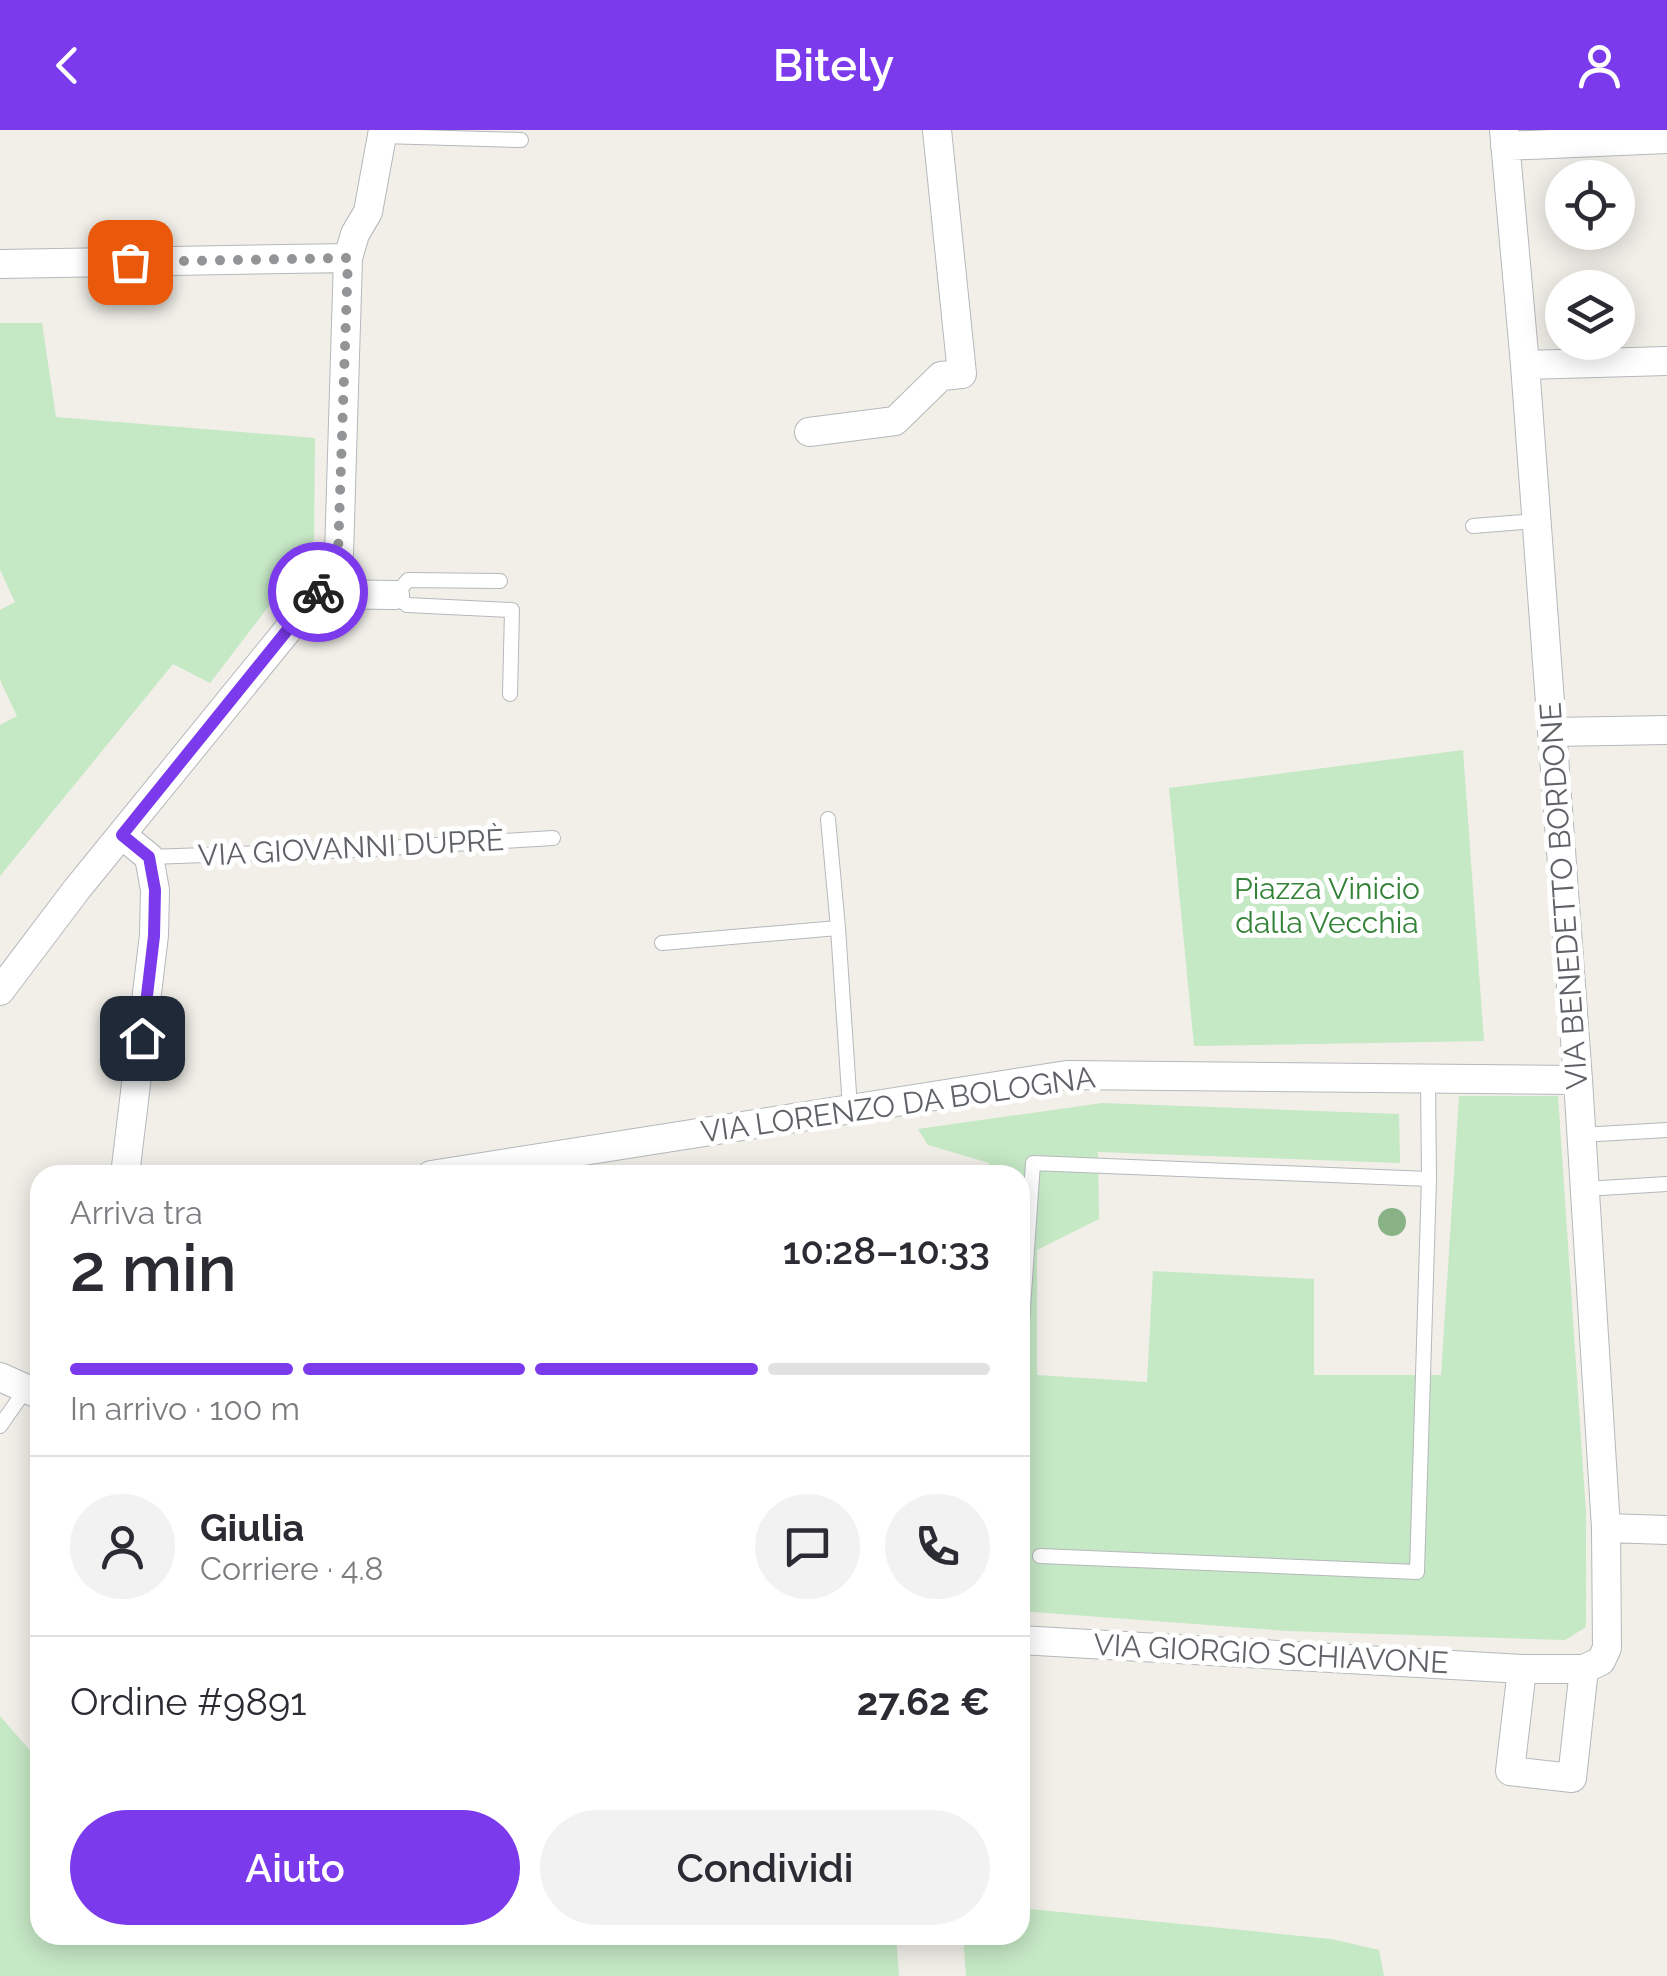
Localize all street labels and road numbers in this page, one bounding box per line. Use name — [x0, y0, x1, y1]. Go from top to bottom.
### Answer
street label: VIA BENEDETTO BORDONE — [1533, 701, 1594, 1091]
street label: VIA GIOVANNI DUPRÈ — [197, 822, 505, 873]
street label: VIA LORENZO DA BOLOGNA — [699, 1059, 1097, 1150]
street label: VIA GIORGIO SCHIAVONE — [1093, 1627, 1449, 1680]

